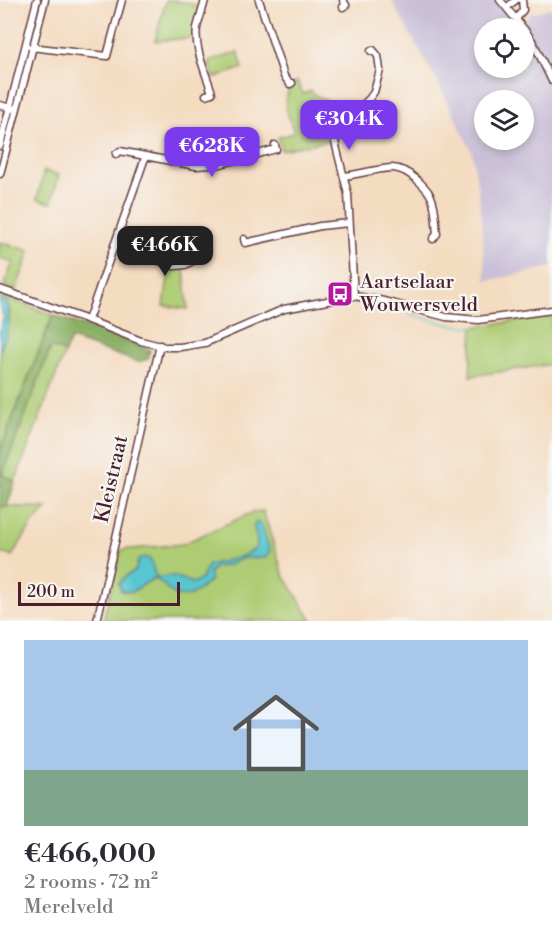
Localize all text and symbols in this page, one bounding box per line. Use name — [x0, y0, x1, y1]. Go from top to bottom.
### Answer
map controls — [474, 18, 534, 150]
button: locate — [474, 18, 534, 78]
button: layers — [474, 90, 534, 150]
pin: €304K — [307, 100, 391, 151]
text: €304K — [314, 107, 384, 132]
pin: €628K — [170, 127, 254, 178]
text: €628K — [178, 134, 246, 159]
pin: €466K — [123, 226, 207, 277]
text: €466K — [131, 233, 199, 258]
place label: Aartselaar Wouwersveld — [359, 270, 479, 318]
bus stop icon: Aartselaar Wouwersveld — [325, 279, 355, 309]
street label: Kleistraat — [90, 433, 134, 525]
scale bar — [18, 579, 180, 606]
text: 200 m — [27, 582, 75, 602]
icon: home — [222, 679, 330, 787]
text: €466,000 — [24, 838, 156, 870]
text: 2 rooms · 72 m² — [24, 870, 158, 895]
text: Merelveld — [24, 895, 113, 920]

